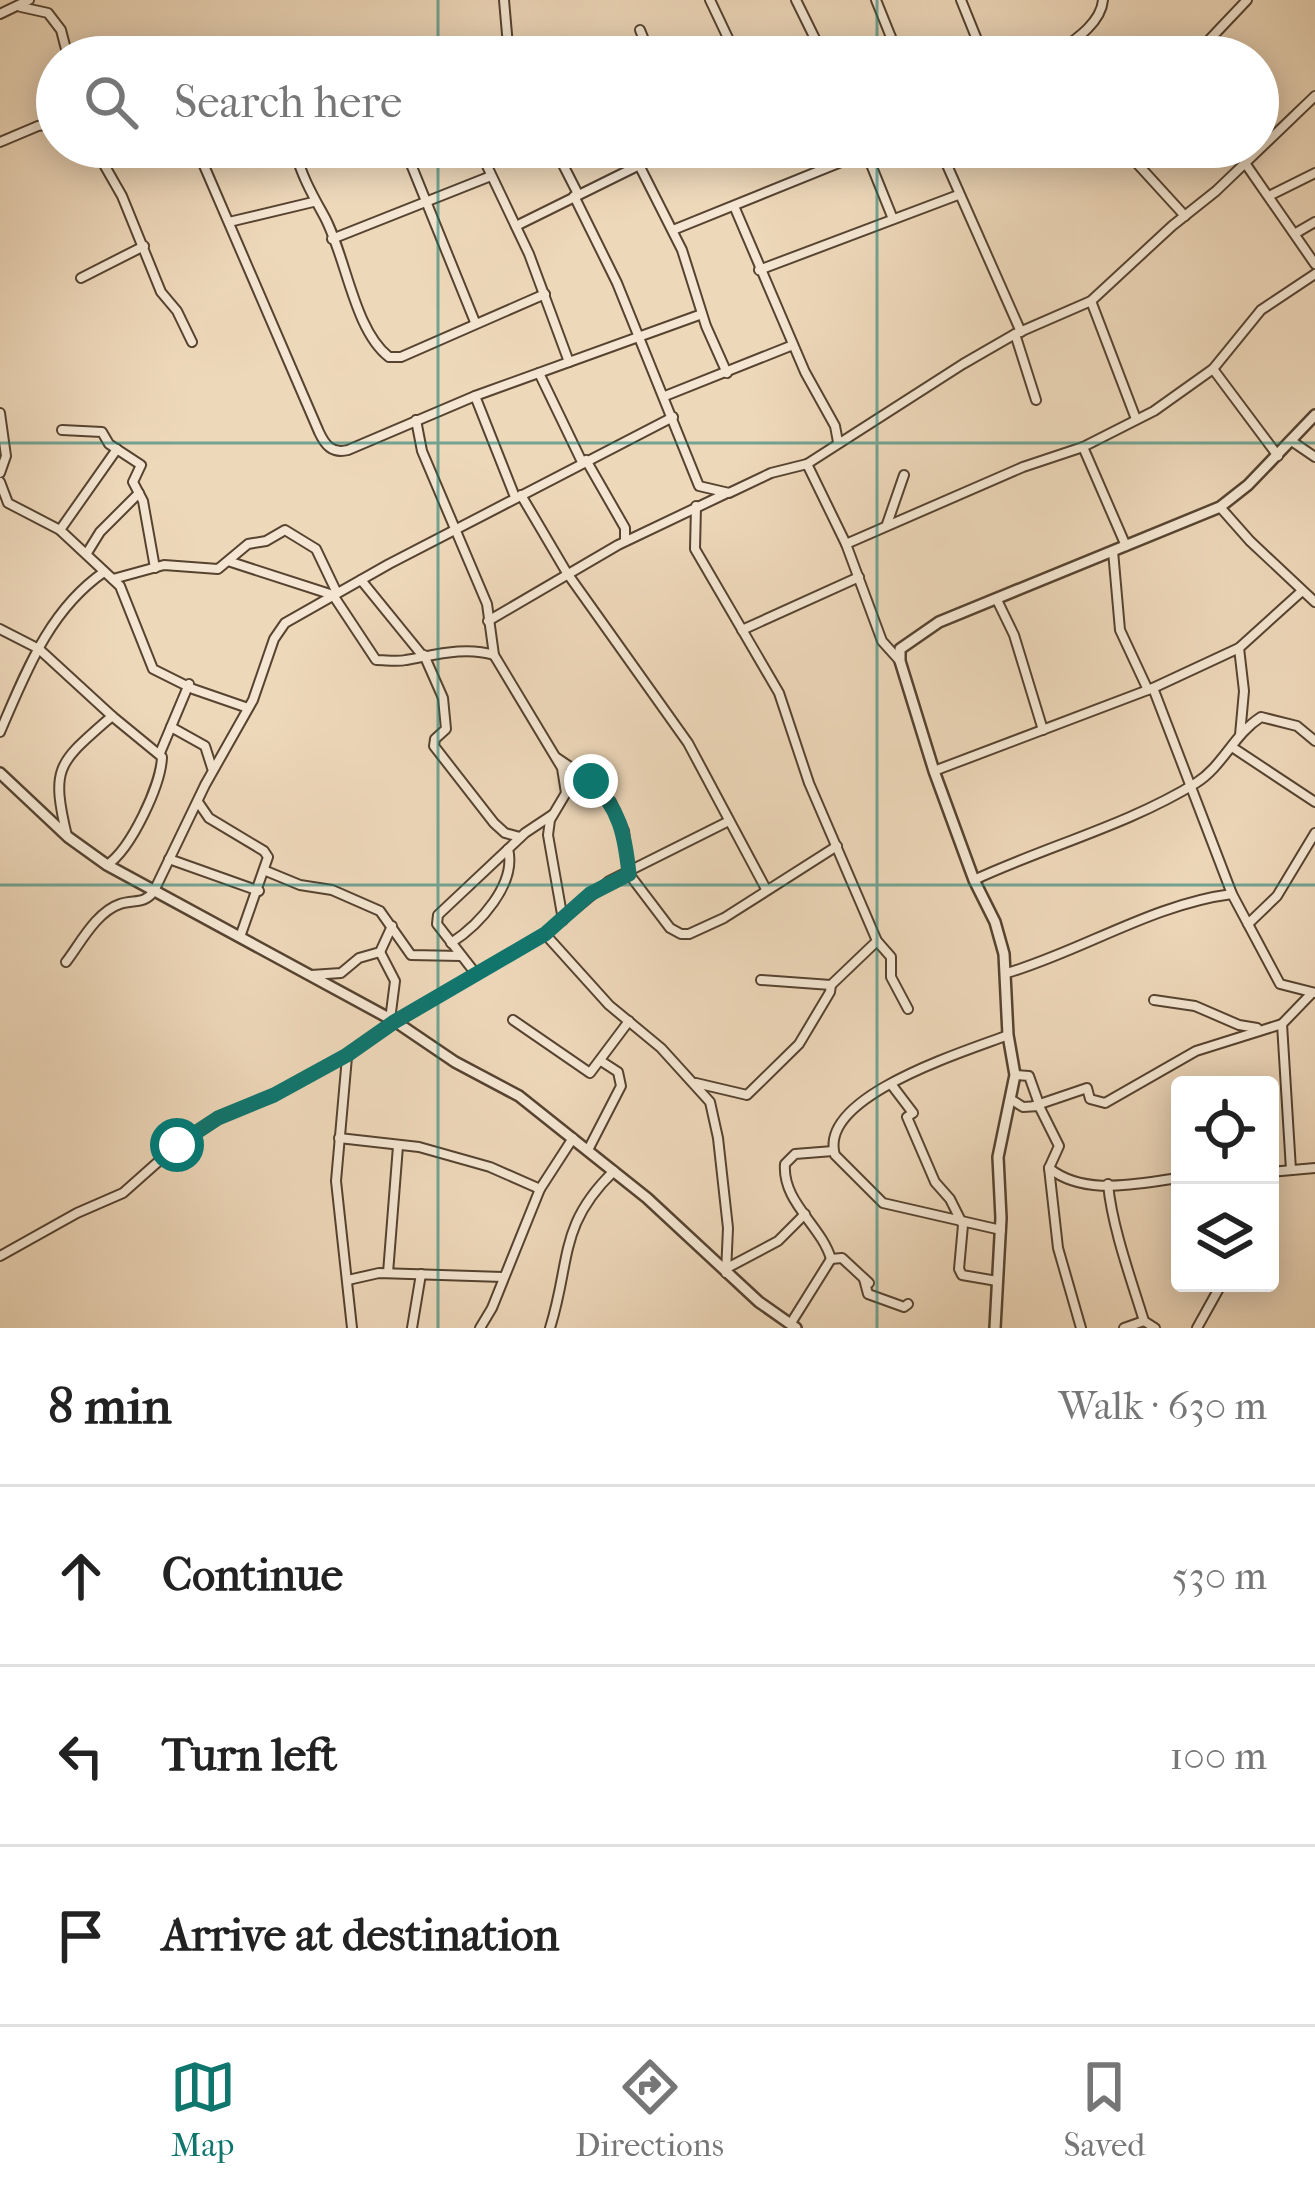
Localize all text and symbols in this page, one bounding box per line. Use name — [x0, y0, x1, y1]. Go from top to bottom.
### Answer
search box — [36, 36, 1279, 168]
icon: search — [78, 69, 144, 135]
text: Search here — [174, 76, 402, 129]
route end — [564, 754, 618, 808]
map controls — [1171, 1076, 1279, 1292]
button: locate — [1171, 1076, 1279, 1184]
route start — [150, 1118, 204, 1172]
button: layers — [1171, 1184, 1279, 1292]
text: 8 min — [48, 1376, 172, 1436]
text: Walk · 630 m — [1058, 1383, 1267, 1429]
icon: ahead — [48, 1543, 114, 1609]
text: Continue — [162, 1549, 343, 1602]
text: 530 m — [1172, 1553, 1267, 1599]
icon: left — [48, 1723, 114, 1789]
text: Turn left — [162, 1729, 337, 1782]
text: 100 m — [1169, 1733, 1267, 1779]
icon: arrive — [48, 1903, 114, 1969]
text: Arrive at destination — [162, 1909, 559, 1962]
tab: Map — [170, 2054, 236, 2165]
tab: Directions — [575, 2054, 724, 2165]
tab: Saved — [1063, 2054, 1145, 2165]

